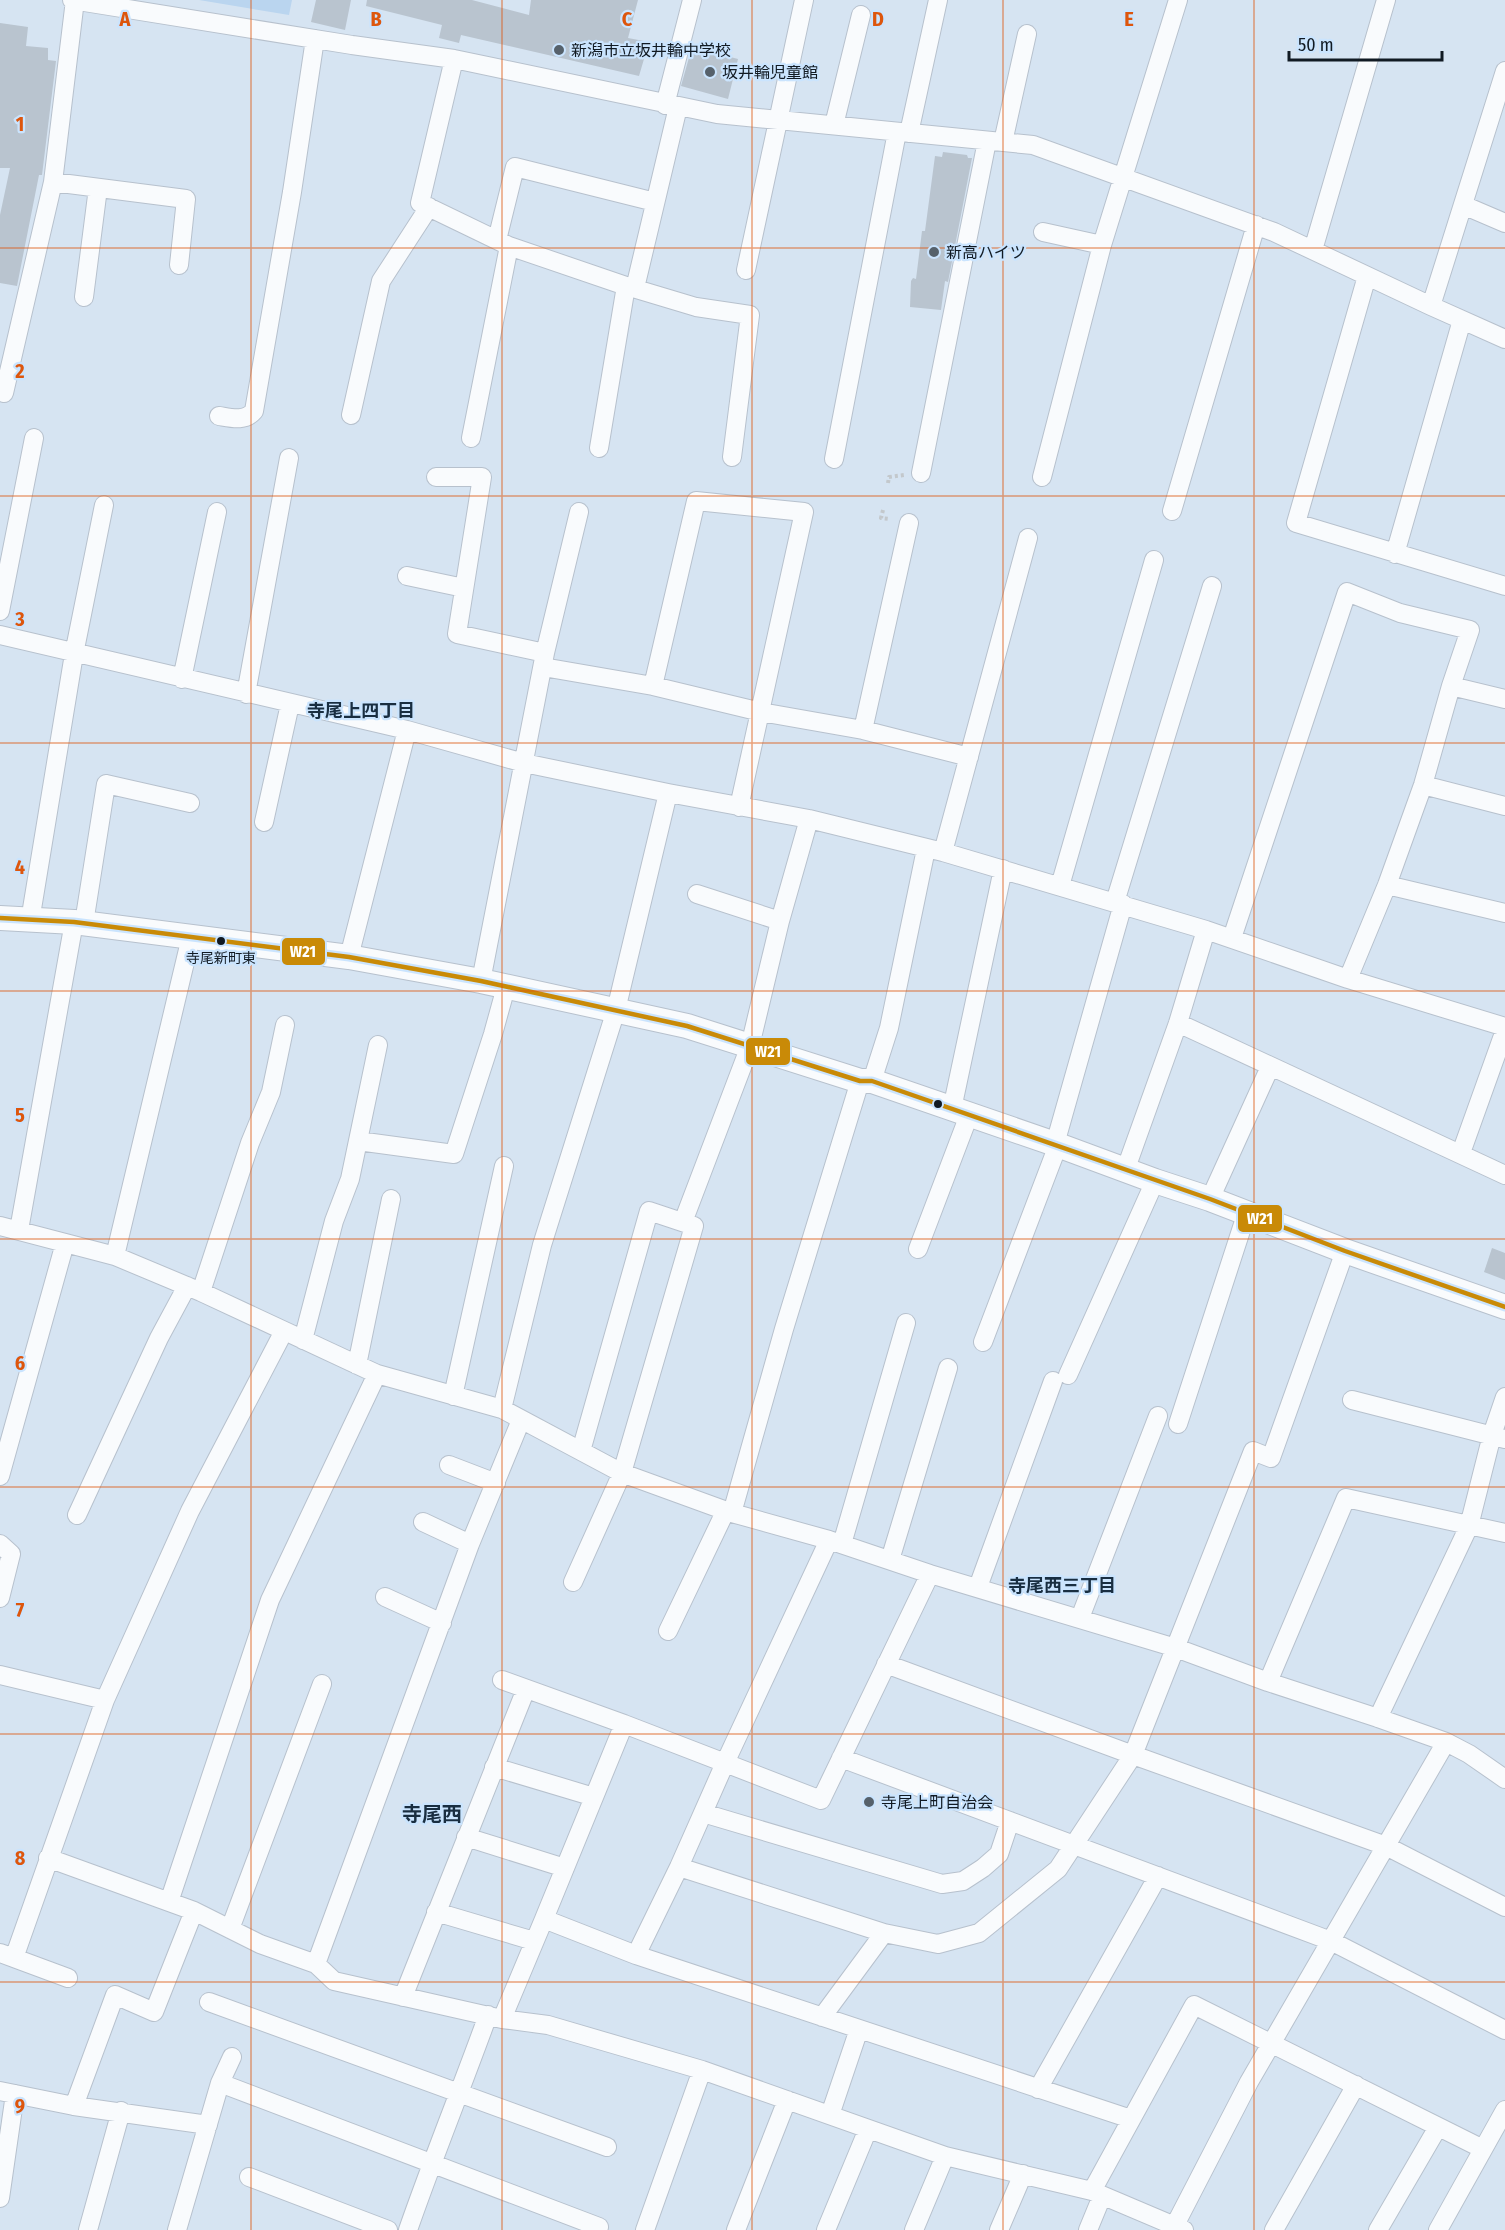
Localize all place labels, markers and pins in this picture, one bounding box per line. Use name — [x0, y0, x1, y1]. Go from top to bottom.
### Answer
place label: 新潟市立坂井輪中学校 — [571, 41, 731, 60]
marker: 新潟市立坂井輪中学校 — [552, 43, 566, 57]
place label: 坂井輪児童館 — [722, 63, 818, 82]
marker: 坂井輪児童館 — [703, 65, 717, 79]
place label: 新高ハイツ — [946, 243, 1026, 262]
marker: 新高ハイツ — [927, 245, 941, 259]
marker: 寺尾新町東 — [215, 935, 227, 947]
place label: 寺尾新町東 — [186, 950, 256, 967]
unlabelled marker — [932, 1098, 944, 1110]
place label: 寺尾上町自治会 — [881, 1793, 993, 1812]
marker: 寺尾上町自治会 — [862, 1795, 876, 1809]

